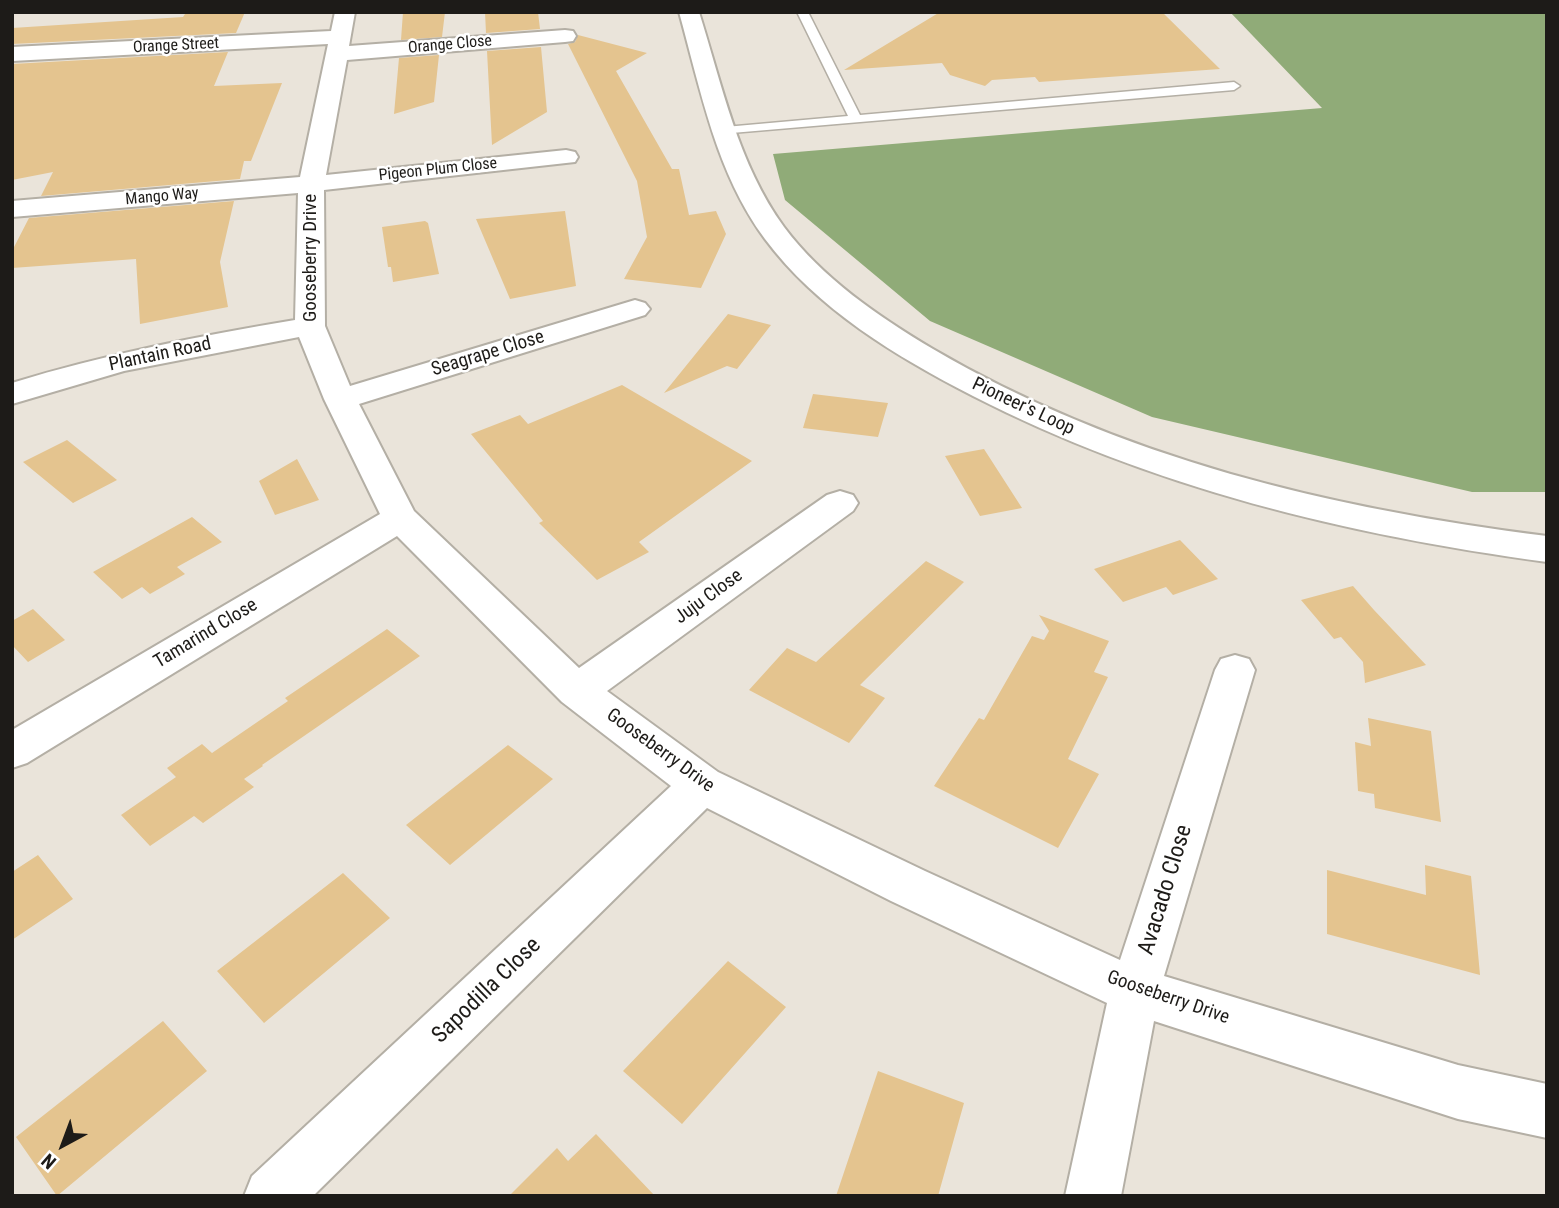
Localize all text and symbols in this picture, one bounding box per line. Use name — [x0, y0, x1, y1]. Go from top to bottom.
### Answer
street label: Orange Close — [407, 32, 493, 58]
street label: Orange Street — [132, 34, 220, 58]
street label: Pigeon Plum Close — [378, 154, 498, 186]
street label: Mango Way — [125, 184, 199, 210]
street label: Gooseberry Drive — [300, 194, 322, 322]
street label: Seagrape Close — [429, 326, 547, 382]
street label: Plantain Road — [107, 333, 213, 377]
street label: Pioneer's Loop — [968, 373, 1078, 441]
street label: Juju Close — [671, 565, 747, 629]
street label: Tamarind Close — [150, 594, 262, 674]
street label: Gooseberry Drive — [601, 704, 719, 798]
street label: Avacado Close — [1133, 822, 1199, 958]
street label: Sapodilla Close — [427, 932, 547, 1050]
street label: Gooseberry Drive — [1104, 966, 1232, 1030]
north arrow — [28, 1110, 98, 1180]
text: N — [37, 1149, 61, 1174]

